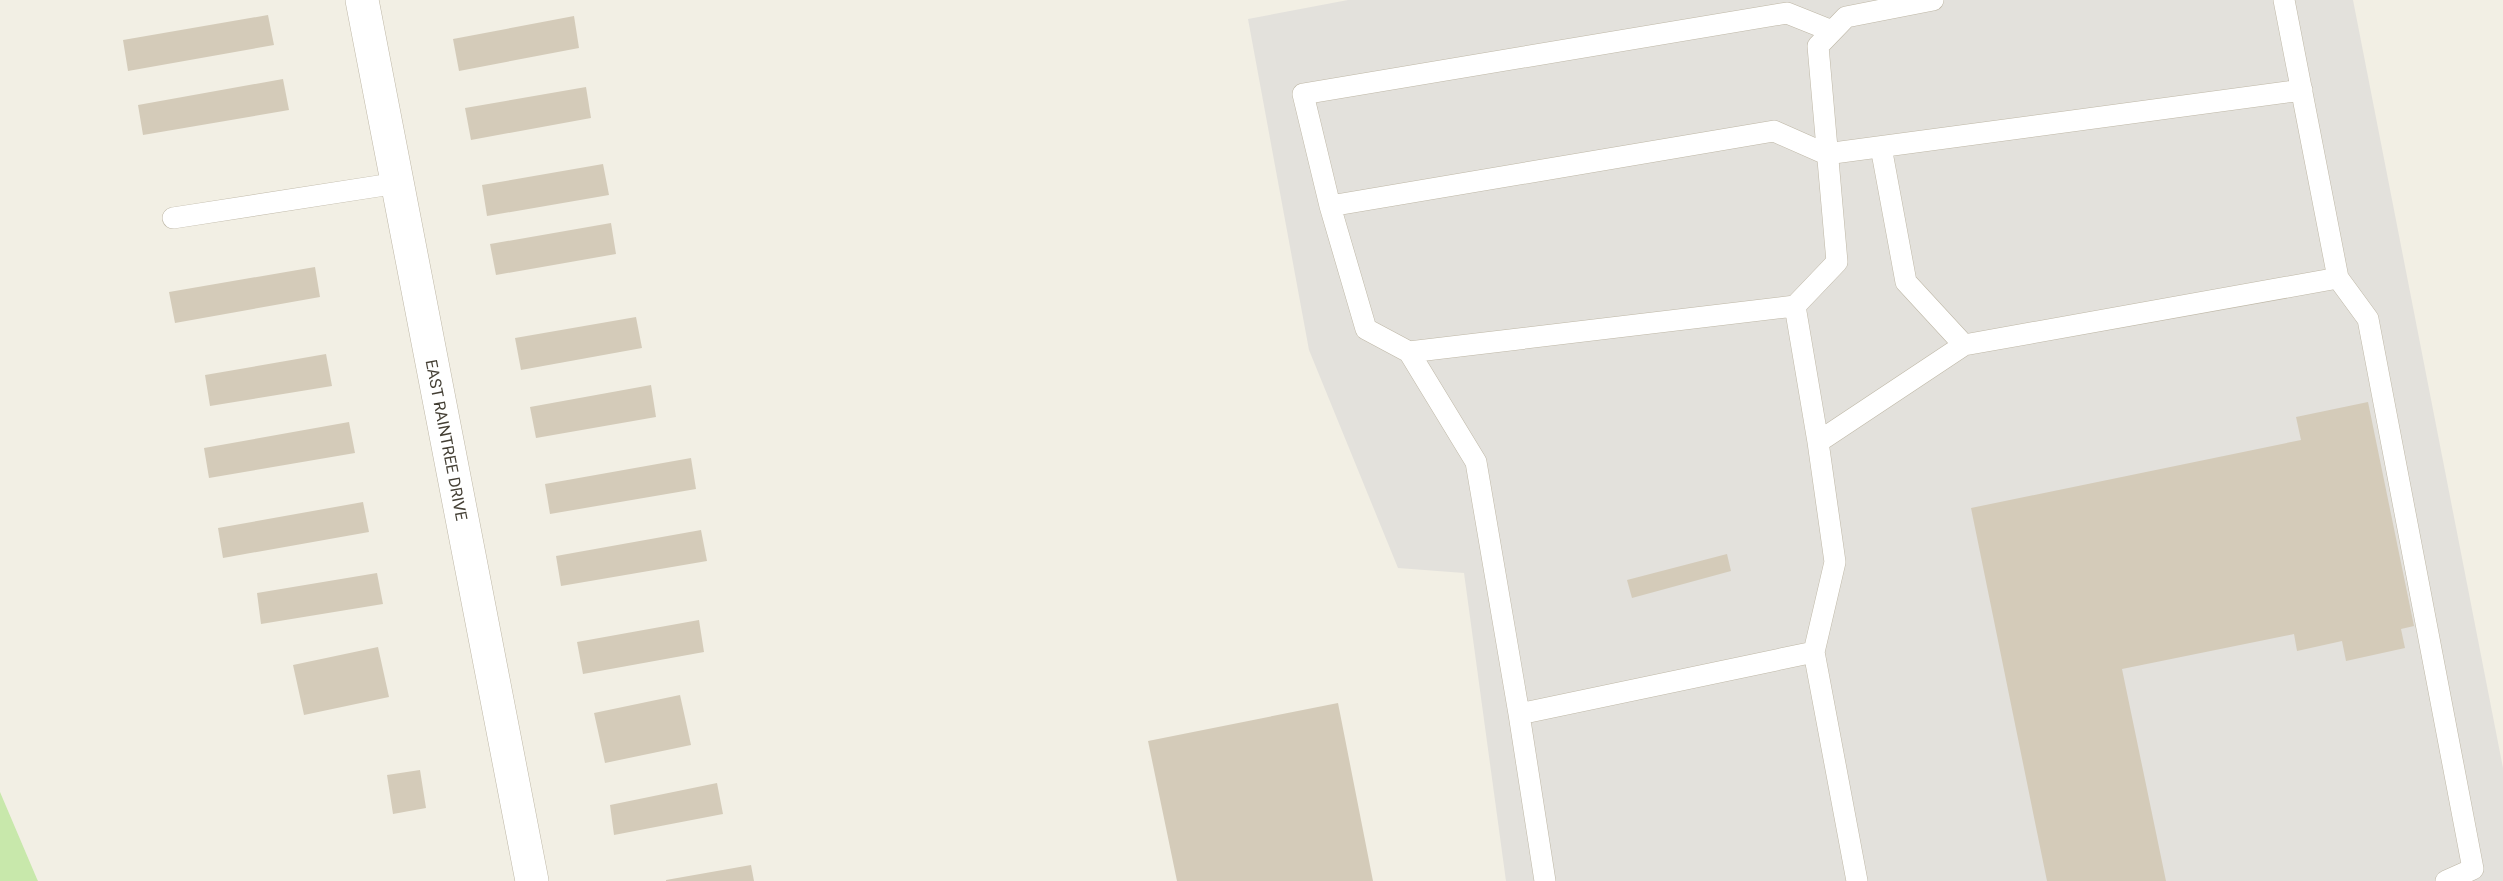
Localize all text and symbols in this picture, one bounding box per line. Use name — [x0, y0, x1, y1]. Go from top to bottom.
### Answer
street label: EAST RAINTREE DRIVE — [422, 358, 471, 522]

